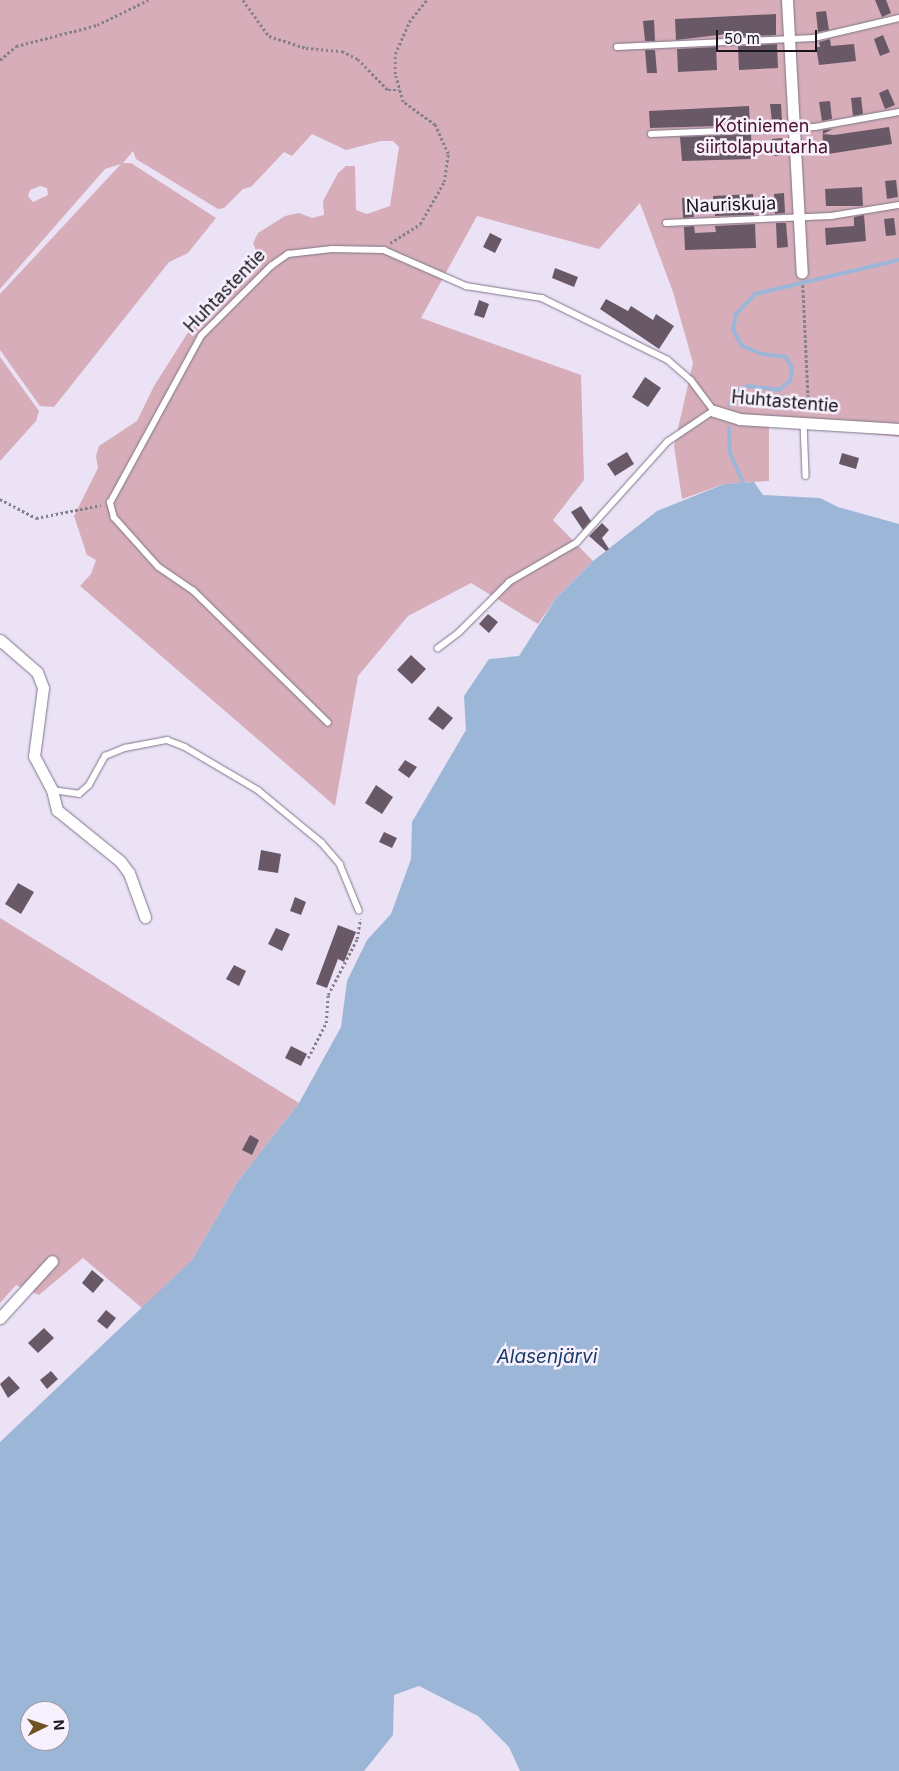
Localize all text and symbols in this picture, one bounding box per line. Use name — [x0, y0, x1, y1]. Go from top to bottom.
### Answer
scale bar — [719, 20, 820, 52]
text: 50 m — [724, 29, 760, 48]
park label: Kotiniemen siirtolapuutarha — [696, 116, 828, 158]
street label: Nauriskuja — [686, 193, 776, 217]
street label: Huhtastentie — [180, 245, 270, 337]
street label: Huhtastentie — [730, 387, 840, 417]
water label: Alasenjärvi — [497, 1346, 597, 1368]
north arrow — [20, 1701, 70, 1751]
text: N — [51, 1719, 68, 1731]

